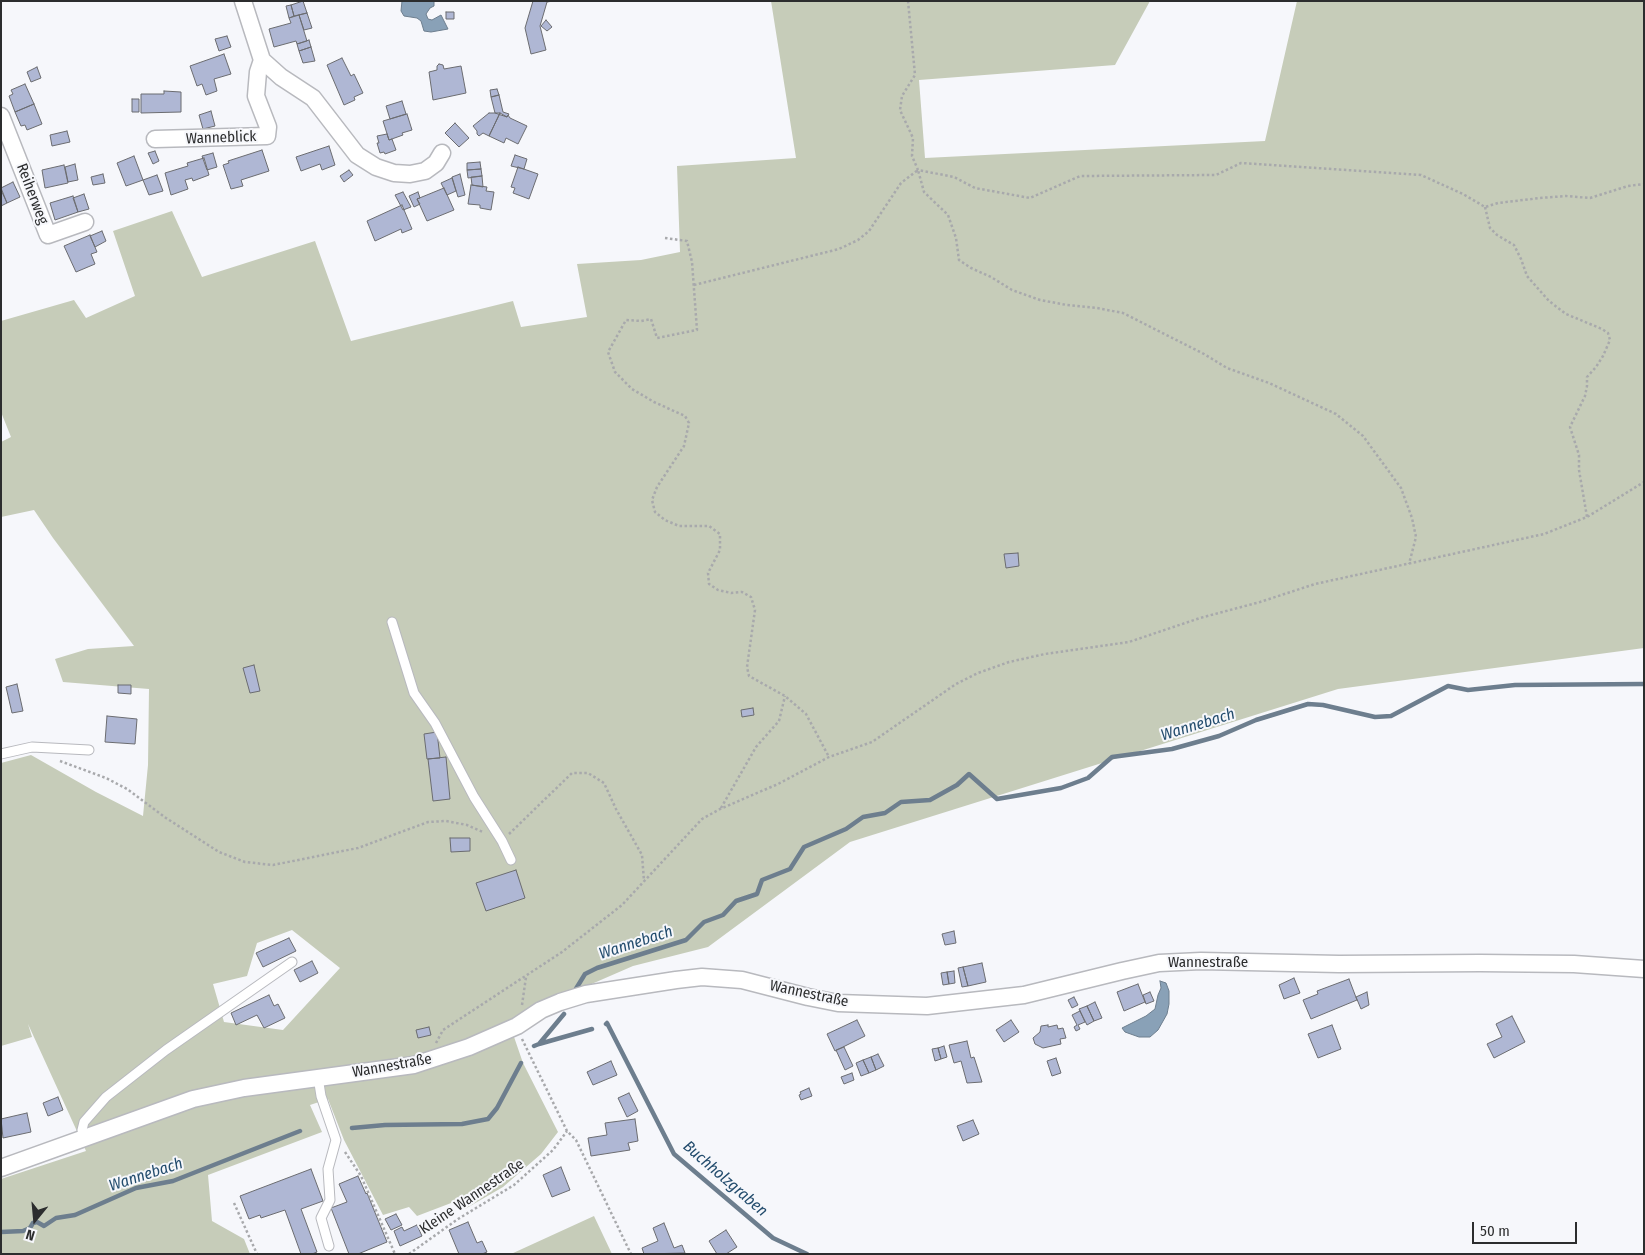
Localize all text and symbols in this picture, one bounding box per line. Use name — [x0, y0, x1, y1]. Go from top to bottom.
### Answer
street label: Wanneblick — [185, 128, 257, 148]
street label: Reiherweg — [12, 161, 52, 227]
water label: Wannebach — [1159, 705, 1237, 745]
water label: Wannebach — [597, 922, 675, 964]
street label: Wannestraße — [1168, 954, 1248, 972]
street label: Wannestraße — [768, 977, 850, 1011]
street label: Wannestraße — [351, 1050, 433, 1082]
water label: Buchholzgraben — [679, 1137, 771, 1221]
water label: Wannebach — [107, 1154, 185, 1196]
street label: Kleine Wannestraße — [416, 1155, 528, 1239]
north arrow — [10, 1195, 60, 1245]
scale bar — [1475, 1212, 1580, 1244]
text: 50 m — [1480, 1222, 1510, 1240]
text: N — [24, 1225, 37, 1244]

